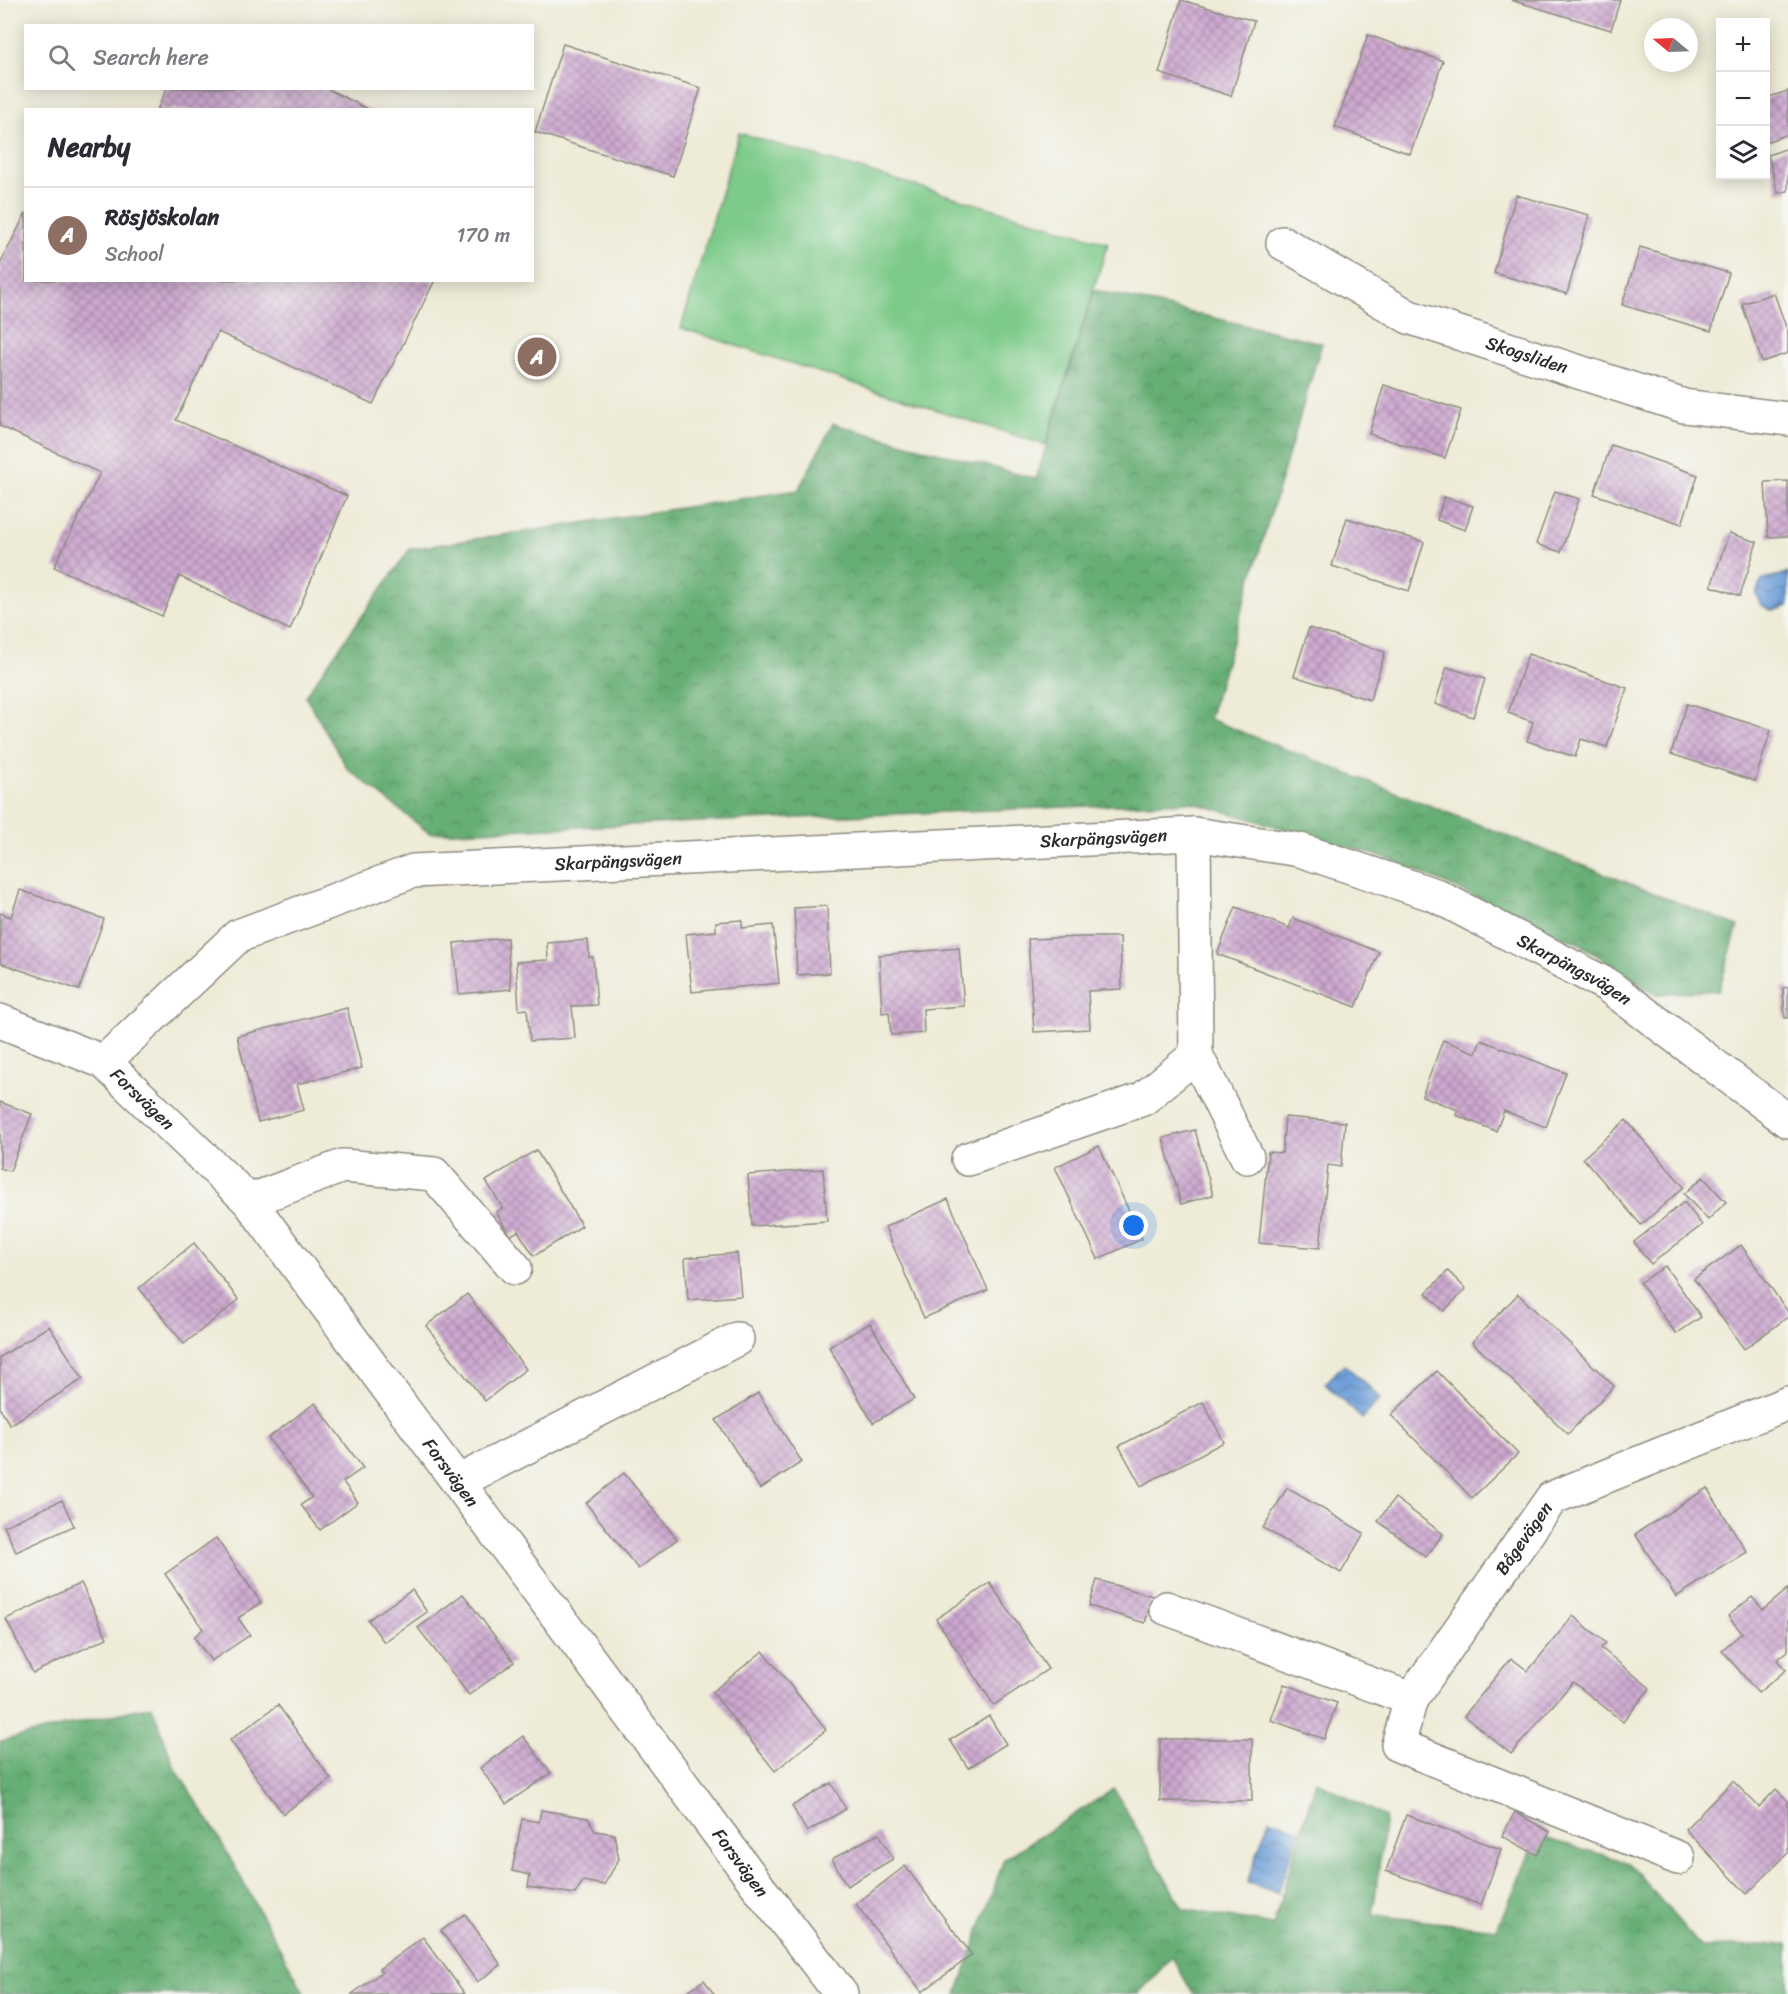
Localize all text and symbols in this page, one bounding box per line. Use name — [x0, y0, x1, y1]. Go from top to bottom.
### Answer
north arrow — [1644, 18, 1698, 72]
map controls — [1716, 18, 1770, 180]
button: + — [1716, 18, 1770, 72]
search box — [24, 24, 534, 90]
text: Search here — [93, 38, 209, 77]
icon: search — [45, 41, 78, 74]
button: − — [1716, 72, 1770, 126]
text: Nearby — [48, 124, 130, 170]
button: layers — [1716, 126, 1770, 180]
text: Rösjöskolan — [105, 198, 219, 237]
text: A — [61, 218, 74, 253]
text: 170 m — [457, 218, 510, 253]
text: School — [105, 237, 164, 272]
street label: Skogsliden — [1482, 327, 1572, 383]
pin: A — [518, 334, 556, 380]
street label: Skarpängsvägen — [1039, 819, 1168, 857]
street label: Skarpängsvägen — [554, 842, 683, 880]
street label: Skarpängsvägen — [1511, 924, 1639, 1015]
street label: Forsvägen — [102, 1060, 183, 1138]
your location — [1119, 1211, 1148, 1240]
street label: Forsvägen — [414, 1431, 488, 1515]
street label: Bågevägen — [1486, 1494, 1561, 1582]
street label: Forsvägen — [704, 1821, 777, 1905]

